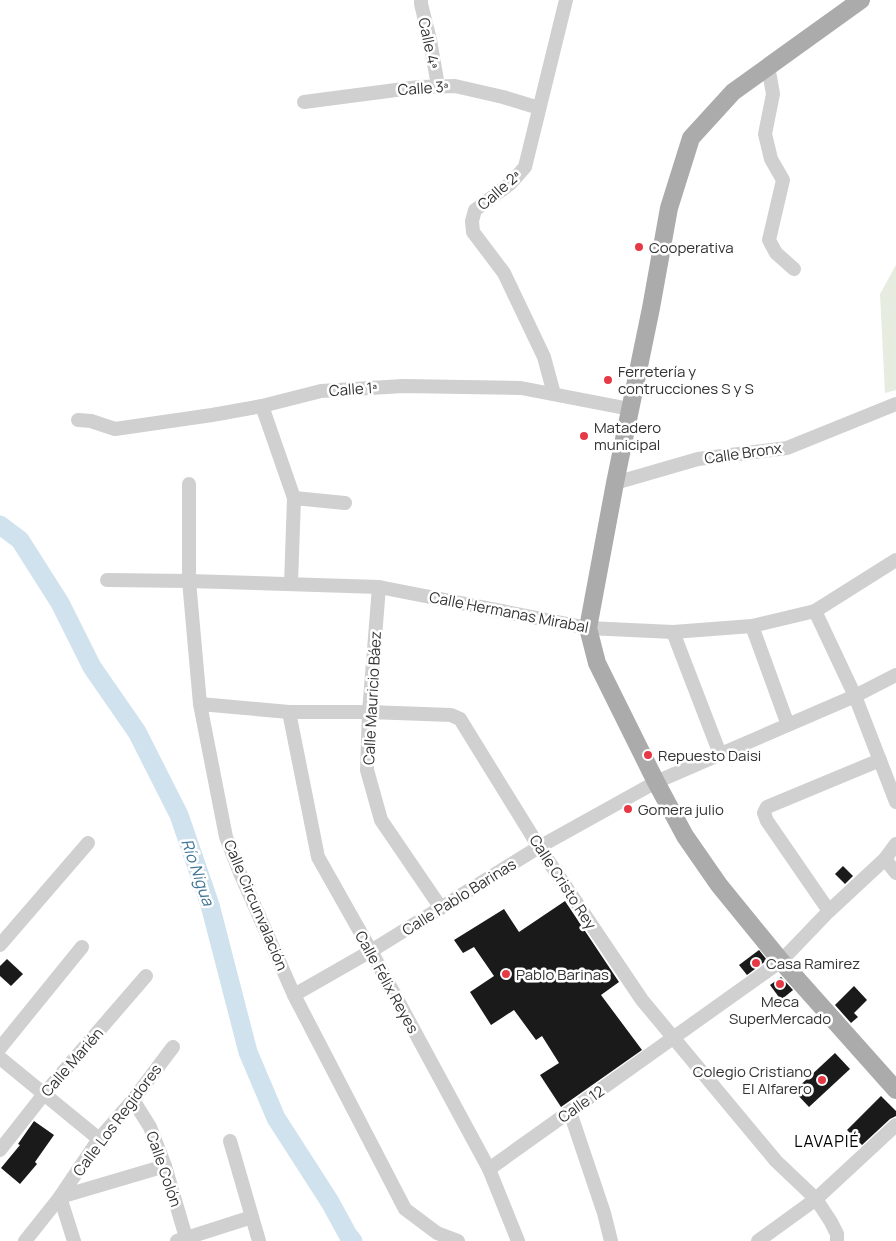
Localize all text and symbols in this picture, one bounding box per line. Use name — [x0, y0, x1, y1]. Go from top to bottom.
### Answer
street label: Calle 4ª — [413, 16, 445, 71]
street label: Calle 3ª — [397, 76, 449, 100]
street label: Calle 2ª — [473, 165, 525, 215]
place label: Cooperativa — [649, 237, 734, 258]
marker: Cooperativa — [633, 241, 645, 253]
place label: Ferretería y contrucciones S y S — [618, 361, 754, 399]
marker: Ferretería y contrucciones S y S — [602, 374, 614, 386]
street label: Calle 1ª — [328, 377, 378, 401]
place label: Matadero municipal — [594, 417, 661, 455]
marker: Matadero municipal — [578, 430, 590, 442]
street label: Calle Bronx — [703, 437, 783, 469]
street label: Calle Hermanas Mirabal — [428, 586, 590, 638]
street label: Calle Mauricio Báez — [358, 630, 386, 766]
place label: Repuesto Daisi — [658, 745, 761, 766]
marker: Repuesto Daisi — [642, 749, 654, 761]
place label: Gomera julio — [638, 799, 724, 820]
marker: Gomera julio — [622, 803, 634, 815]
street label: Calle Cristo Rey — [525, 831, 602, 933]
water label: Río Nigua — [176, 836, 220, 909]
street label: Calle Circunvalación — [219, 836, 293, 974]
street label: Calle Pablo Barinas — [398, 853, 520, 941]
street label: Calle Félix Reyes — [350, 927, 424, 1037]
place label: Casa Ramirez — [766, 953, 860, 974]
marker: Casa Ramirez — [750, 957, 762, 969]
place label: Pablo Barinas — [516, 964, 609, 985]
marker: Pablo Barinas — [500, 968, 512, 980]
marker: Meca SuperMercado — [774, 978, 786, 990]
place label: Meca SuperMercado — [729, 991, 831, 1029]
street label: Calle Marién — [36, 1023, 108, 1101]
street label: Calle Los Regidores — [68, 1060, 166, 1180]
place label: Colegio Cristiano El Alfarero — [693, 1061, 812, 1099]
marker: Colegio Cristiano El Alfarero — [816, 1074, 828, 1086]
street label: Calle 12 — [554, 1080, 608, 1128]
street label: Calle Colón — [141, 1128, 187, 1210]
district label: LAVAPIÉ — [794, 1130, 860, 1152]

